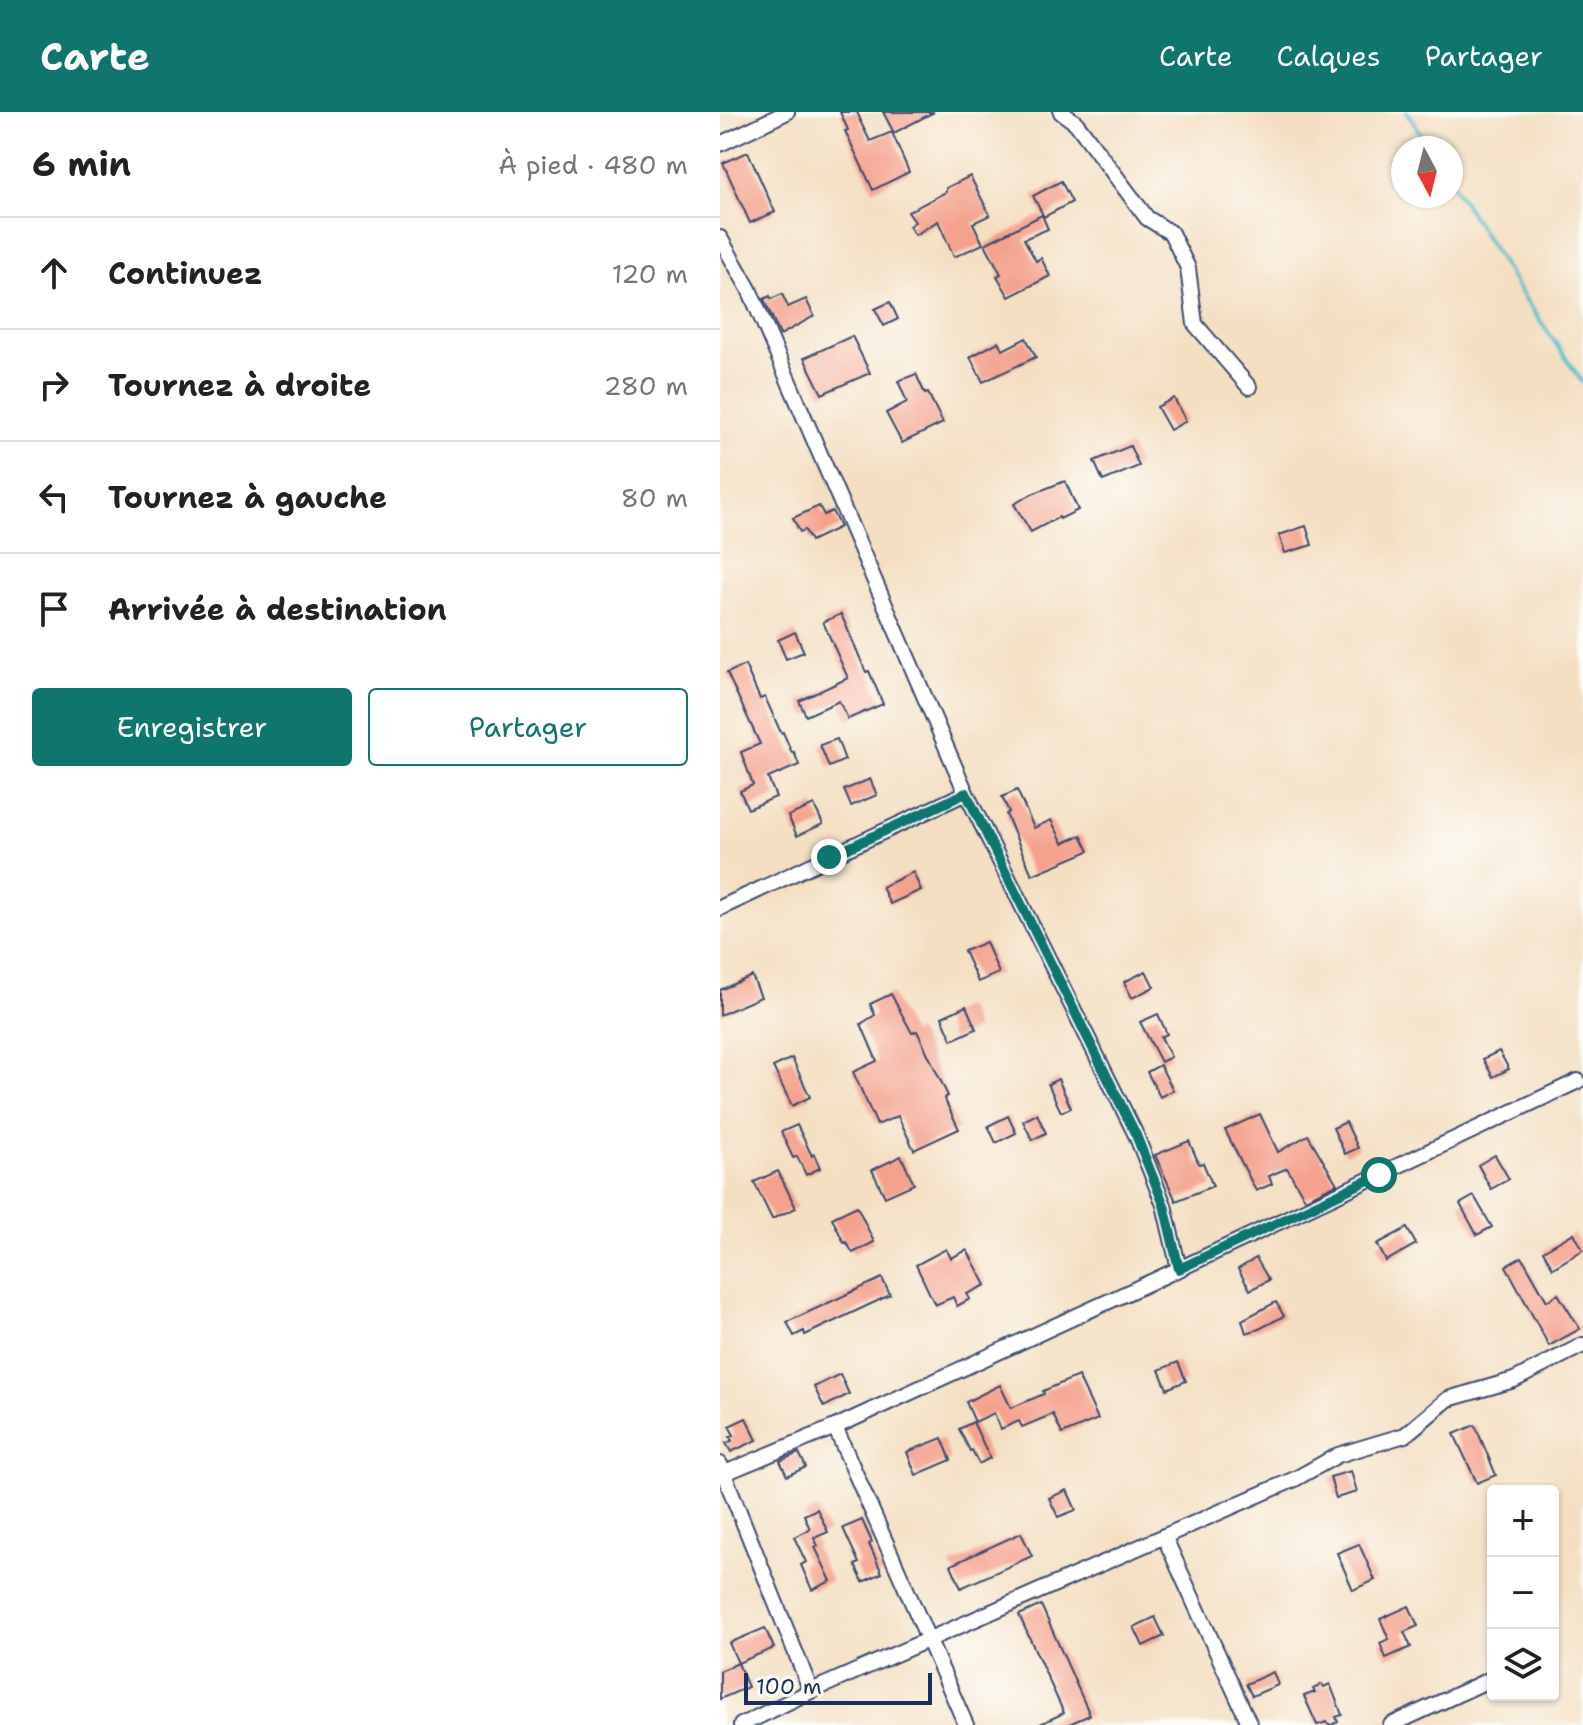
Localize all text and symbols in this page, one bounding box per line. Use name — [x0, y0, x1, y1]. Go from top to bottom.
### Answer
text: Carte — [40, 31, 150, 82]
text: Carte — [1159, 37, 1232, 75]
text: Calques — [1276, 37, 1381, 75]
text: Partager — [1425, 37, 1543, 75]
north arrow — [1391, 136, 1463, 208]
text: 6 min — [32, 141, 131, 187]
text: À pied · 480 m — [498, 147, 688, 182]
icon: ahead — [32, 251, 76, 295]
text: Continuez — [108, 253, 263, 294]
text: 120 m — [612, 256, 688, 291]
icon: right — [32, 363, 76, 407]
text: Tournez à droite — [108, 365, 371, 406]
text: 280 m — [603, 368, 688, 403]
icon: left — [32, 475, 76, 519]
text: Tournez à gauche — [108, 477, 387, 518]
text: 80 m — [621, 480, 688, 515]
icon: arrive — [32, 587, 76, 631]
text: Arrivée à destination — [108, 589, 447, 630]
button: Enregistrer — [32, 688, 352, 766]
button: Partager — [368, 688, 688, 766]
route end — [811, 839, 847, 875]
route start — [1361, 1157, 1397, 1193]
map controls — [1487, 1485, 1559, 1701]
button: + — [1487, 1485, 1559, 1557]
button: − — [1487, 1557, 1559, 1629]
button: layers — [1487, 1629, 1559, 1701]
scale bar — [744, 1669, 932, 1705]
text: 100 m — [756, 1672, 822, 1701]

